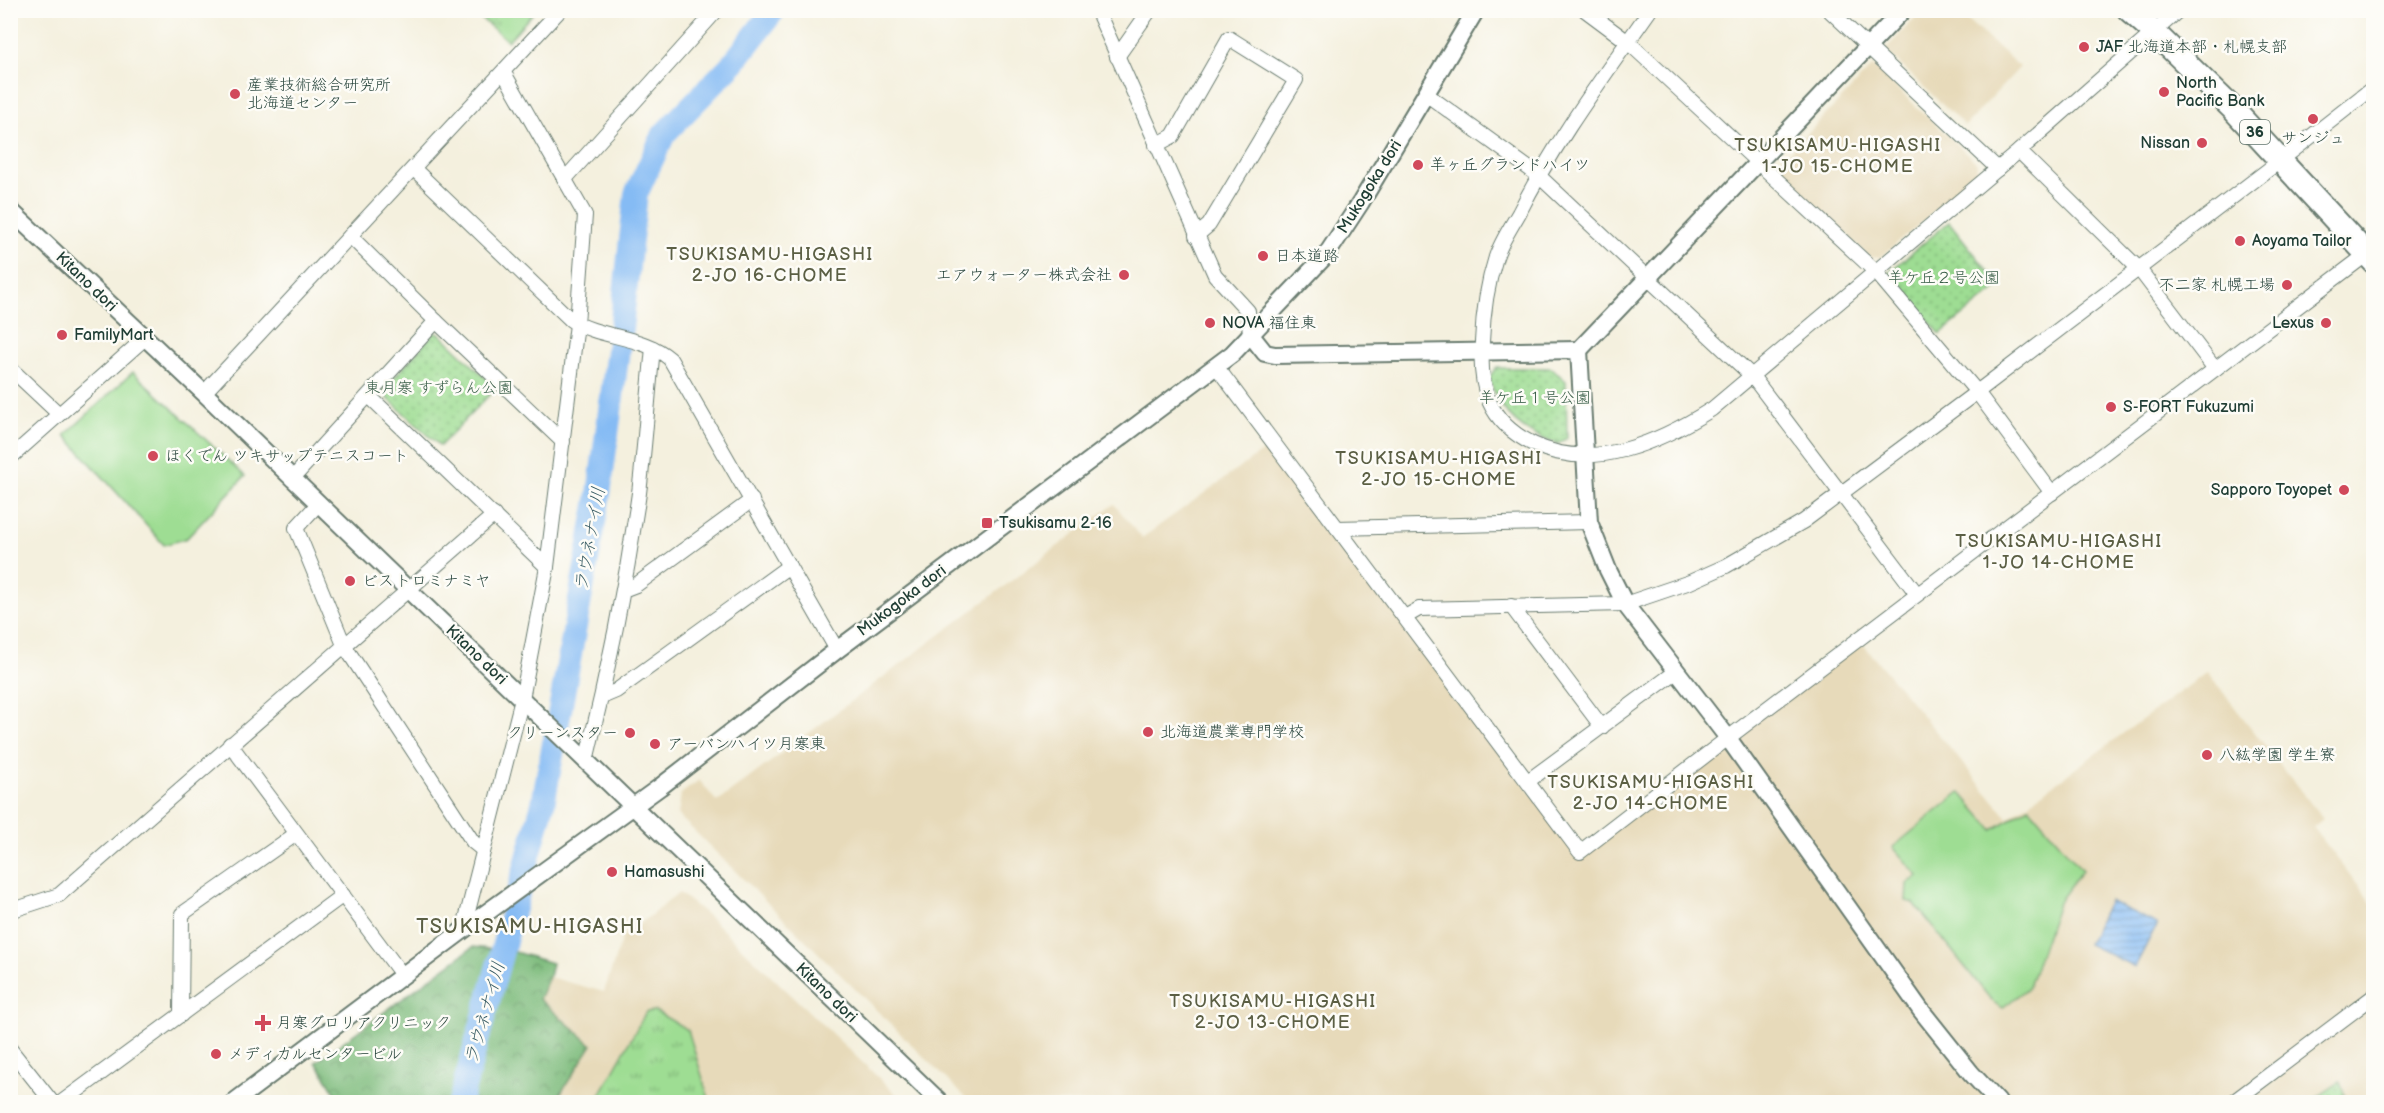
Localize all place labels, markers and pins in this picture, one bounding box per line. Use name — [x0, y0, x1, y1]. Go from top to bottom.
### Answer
place label: JAF 北海道本部・札幌支部 — [2096, 38, 2287, 57]
marker: JAF 北海道本部・札幌支部 — [2077, 40, 2091, 54]
place label: North Pacific Bank — [2176, 74, 2264, 111]
place label: 産業技術総合研究所 北海道センター — [247, 76, 391, 113]
marker: North Pacific Bank — [2157, 85, 2171, 99]
marker: 産業技術総合研究所 北海道センター — [228, 87, 242, 101]
marker: サンジュ — [2306, 112, 2320, 126]
place label: サンジュ — [2281, 129, 2345, 148]
place label: Nissan — [2140, 134, 2190, 153]
marker: Nissan — [2195, 136, 2209, 150]
place label: 羊ヶ丘グランドハイツ — [1430, 156, 1590, 175]
marker: 羊ヶ丘グランドハイツ — [1411, 158, 1425, 172]
place label: Aoyama Tailor — [2252, 232, 2352, 251]
marker: Aoyama Tailor — [2233, 234, 2247, 248]
place label: 日本道路 — [1275, 247, 1339, 266]
marker: 日本道路 — [1256, 249, 1270, 263]
place label: エアウォーター株式会社 — [936, 266, 1112, 285]
marker: エアウォーター株式会社 — [1117, 268, 1131, 282]
place label: 不二家 札幌工場 — [2159, 276, 2275, 295]
marker: 不二家 札幌工場 — [2280, 278, 2294, 292]
place label: NOVA 福住東 — [1222, 314, 1317, 333]
place label: Lexus — [2272, 314, 2314, 333]
marker: NOVA 福住東 — [1203, 316, 1217, 330]
marker: Lexus — [2319, 316, 2333, 330]
place label: FamilyMart — [74, 326, 154, 345]
marker: FamilyMart — [55, 328, 69, 342]
place label: S-FORT Fukuzumi — [2123, 398, 2254, 417]
marker: S-FORT Fukuzumi — [2104, 400, 2118, 414]
place label: ほくでん ツキサップテニスコート — [165, 447, 409, 466]
marker: ほくでん ツキサップテニスコート — [146, 449, 160, 463]
place label: Sapporo Toyopet — [2211, 481, 2332, 500]
marker: Sapporo Toyopet — [2337, 483, 2351, 497]
place label: Tsukisamu 2-16 — [999, 514, 1112, 533]
marker: Tsukisamu 2-16 — [980, 516, 994, 530]
place label: ビストロミナミヤ — [362, 572, 491, 591]
marker: ビストロミナミヤ — [343, 574, 357, 588]
place label: 北海道農業専門学校 — [1160, 723, 1304, 742]
place label: クリーンスター — [507, 724, 618, 743]
marker: 北海道農業専門学校 — [1141, 725, 1155, 739]
marker: クリーンスター — [623, 726, 637, 740]
place label: アーバンハイツ月寒東 — [667, 735, 826, 754]
marker: アーバンハイツ月寒東 — [648, 737, 662, 751]
place label: 八紘学園 学生寮 — [2219, 746, 2335, 765]
marker: 八紘学園 学生寮 — [2200, 748, 2214, 762]
place label: Hamasushi — [624, 863, 704, 882]
marker: Hamasushi — [605, 865, 619, 879]
marker: 月寒グロリアクリニック — [254, 1014, 272, 1032]
place label: 月寒グロリアクリニック — [276, 1014, 451, 1033]
place label: メディカルセンタービル — [228, 1045, 402, 1064]
marker: メディカルセンタービル — [209, 1047, 223, 1061]

